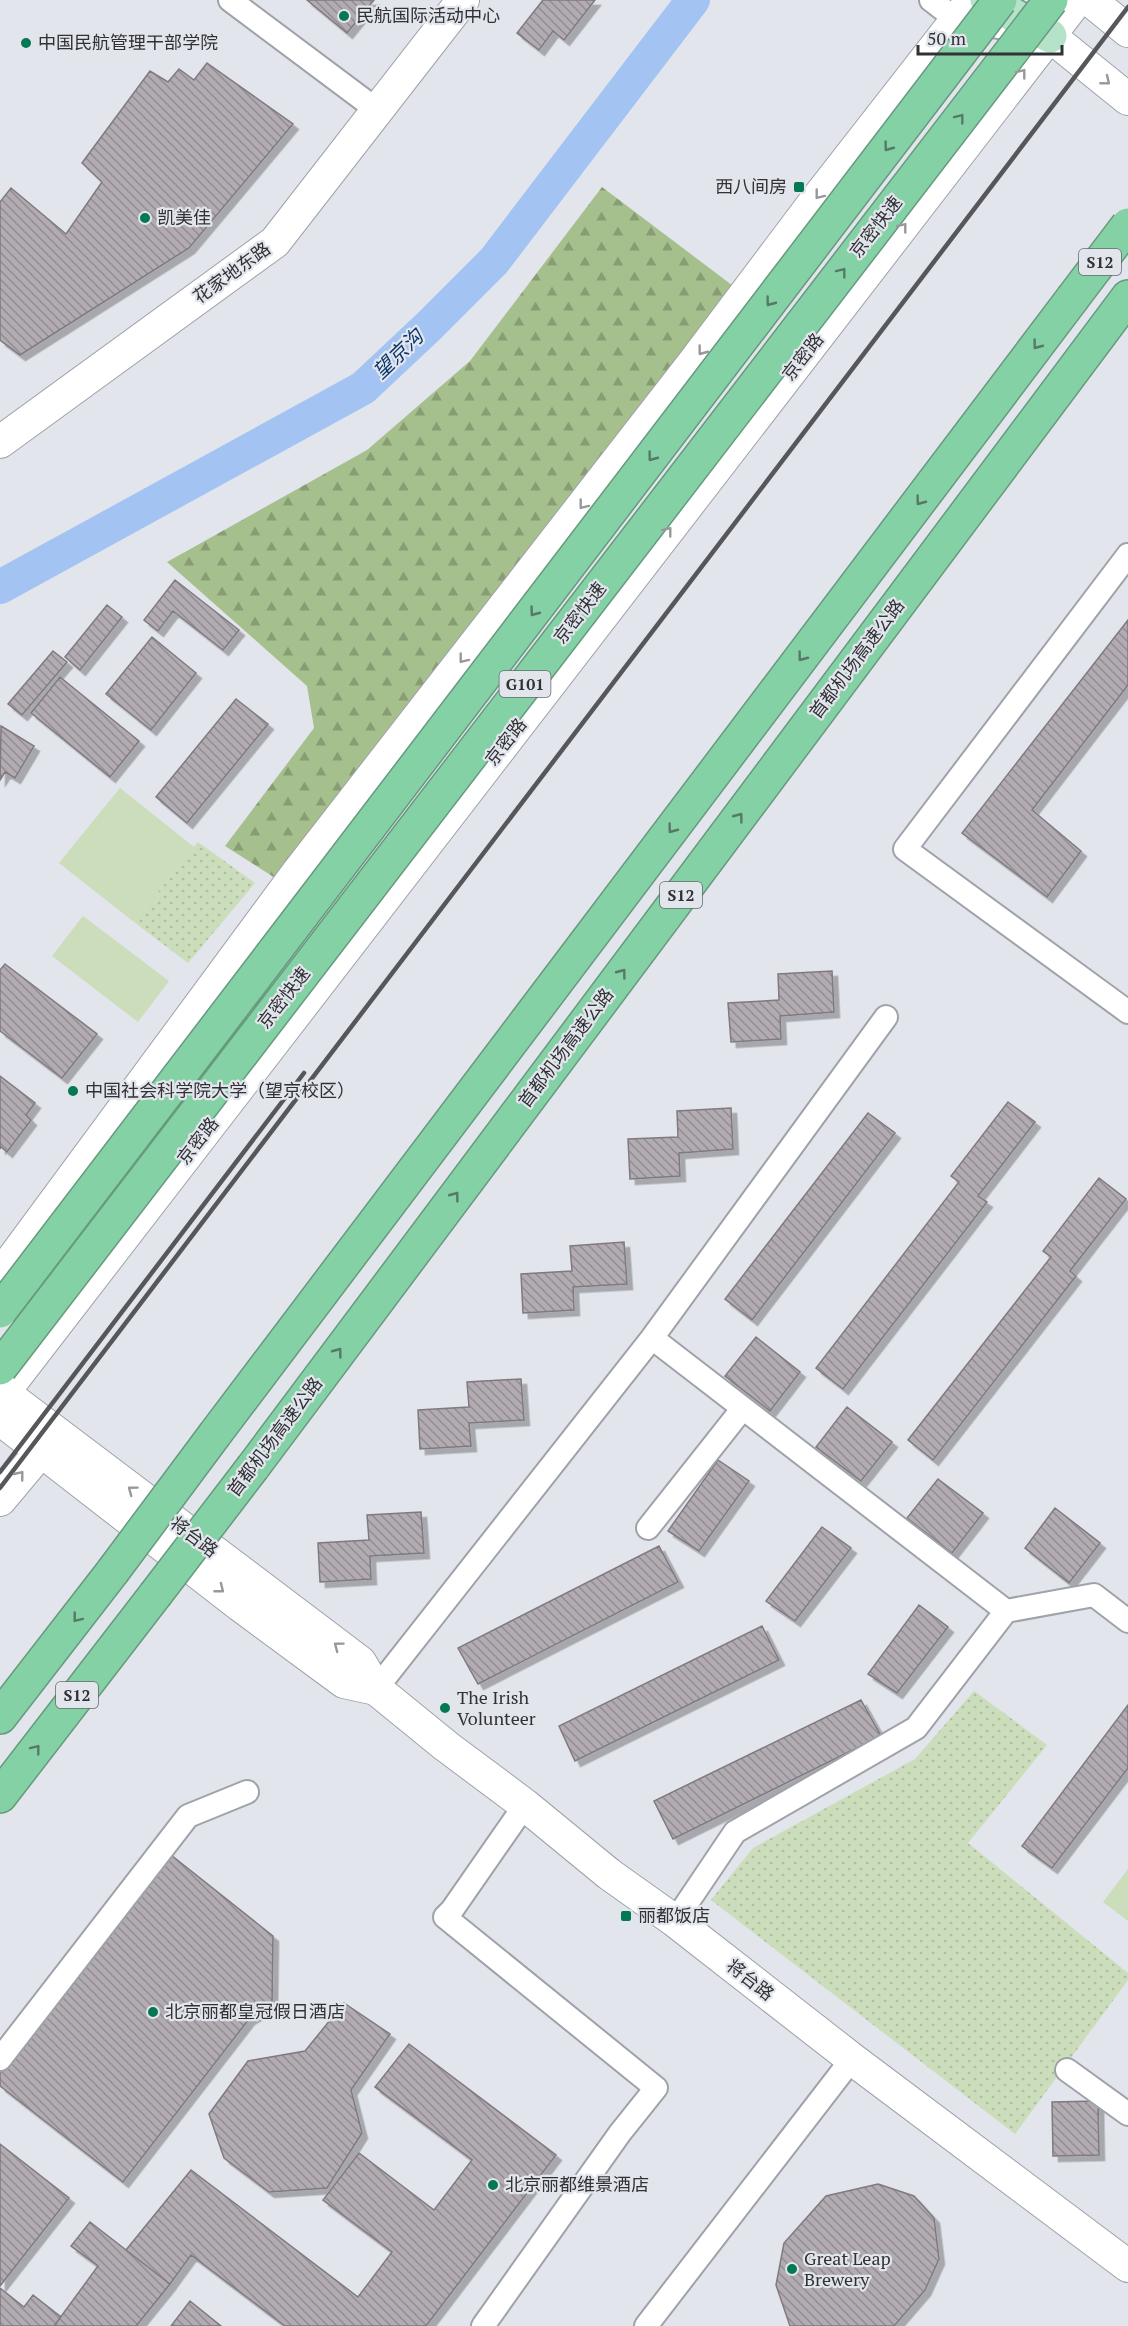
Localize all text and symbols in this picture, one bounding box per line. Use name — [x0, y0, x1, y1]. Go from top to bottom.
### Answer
place label: 民航国际活动中心 — [356, 3, 500, 27]
marker: 民航国际活动中心 — [337, 9, 351, 23]
scale bar — [918, 18, 1062, 56]
text: 50 m — [927, 26, 967, 50]
place label: 中国民航管理干部学院 — [38, 30, 218, 54]
marker: 中国民航管理干部学院 — [19, 36, 33, 50]
one-way arrow — [1015, 69, 1026, 80]
one-way arrow — [1099, 73, 1110, 84]
one-way arrow — [953, 113, 964, 124]
one-way arrow — [885, 140, 896, 151]
place label: 西八间房 — [715, 174, 787, 198]
marker: 西八间房 — [792, 180, 806, 194]
one-way arrow — [816, 188, 827, 199]
street label: 京密快速 — [844, 191, 907, 262]
place label: 凯美佳 — [157, 205, 211, 229]
marker: 凯美佳 — [138, 211, 152, 225]
one-way arrow — [895, 223, 906, 234]
street label: 花家地东路 — [188, 236, 275, 308]
road number: S12 — [1079, 249, 1121, 275]
one-way arrow — [834, 268, 845, 279]
one-way arrow — [767, 295, 778, 306]
water label: 望京沟 — [367, 322, 430, 384]
street label: 京密路 — [776, 328, 828, 385]
one-way arrow — [1034, 339, 1045, 350]
one-way arrow — [698, 344, 709, 355]
one-way arrow — [648, 450, 659, 461]
one-way arrow — [916, 495, 927, 506]
one-way arrow — [579, 498, 590, 509]
one-way arrow — [661, 527, 672, 538]
street label: 京密快速 — [548, 577, 611, 648]
street label: 首都机场高速公路 — [803, 594, 909, 723]
one-way arrow — [530, 605, 541, 616]
one-way arrow — [799, 650, 810, 661]
one-way arrow — [460, 652, 471, 663]
road number: G101 — [500, 671, 550, 697]
street label: 京密路 — [479, 713, 531, 770]
one-way arrow — [732, 812, 743, 823]
one-way arrow — [669, 823, 680, 834]
road number: S12 — [660, 882, 702, 908]
street label: 京密快速 — [252, 962, 315, 1033]
one-way arrow — [615, 968, 626, 979]
street label: 首都机场高速公路 — [512, 983, 618, 1112]
place label: 中国社会科学院大学（望京校区） — [85, 1078, 355, 1102]
marker: 中国社会科学院大学（望京校区） — [66, 1084, 80, 1098]
street label: 京密路 — [171, 1112, 223, 1169]
one-way arrow — [448, 1192, 459, 1203]
one-way arrow — [331, 1348, 342, 1359]
street label: 首都机场高速公路 — [221, 1372, 327, 1501]
one-way arrow — [13, 1471, 24, 1482]
one-way arrow — [128, 1486, 139, 1497]
street label: 将台路 — [166, 1510, 223, 1562]
one-way arrow — [213, 1582, 224, 1593]
one-way arrow — [73, 1611, 84, 1622]
one-way arrow — [334, 1642, 345, 1653]
road number: S12 — [56, 1682, 98, 1708]
place label: The Irish Volunteer — [457, 1685, 536, 1730]
marker: The Irish Volunteer — [438, 1701, 452, 1715]
one-way arrow — [28, 1745, 39, 1756]
place label: 丽都饭店 — [638, 1903, 710, 1927]
marker: 丽都饭店 — [619, 1909, 633, 1923]
street label: 将台路 — [722, 1953, 779, 2005]
place label: 北京丽都皇冠假日酒店 — [165, 1999, 345, 2023]
marker: 北京丽都皇冠假日酒店 — [146, 2005, 160, 2019]
place label: 北京丽都维景酒店 — [505, 2172, 649, 2196]
marker: 北京丽都维景酒店 — [486, 2178, 500, 2192]
place label: Great Leap Brewery — [804, 2246, 891, 2291]
marker: Great Leap Brewery — [785, 2262, 799, 2276]

